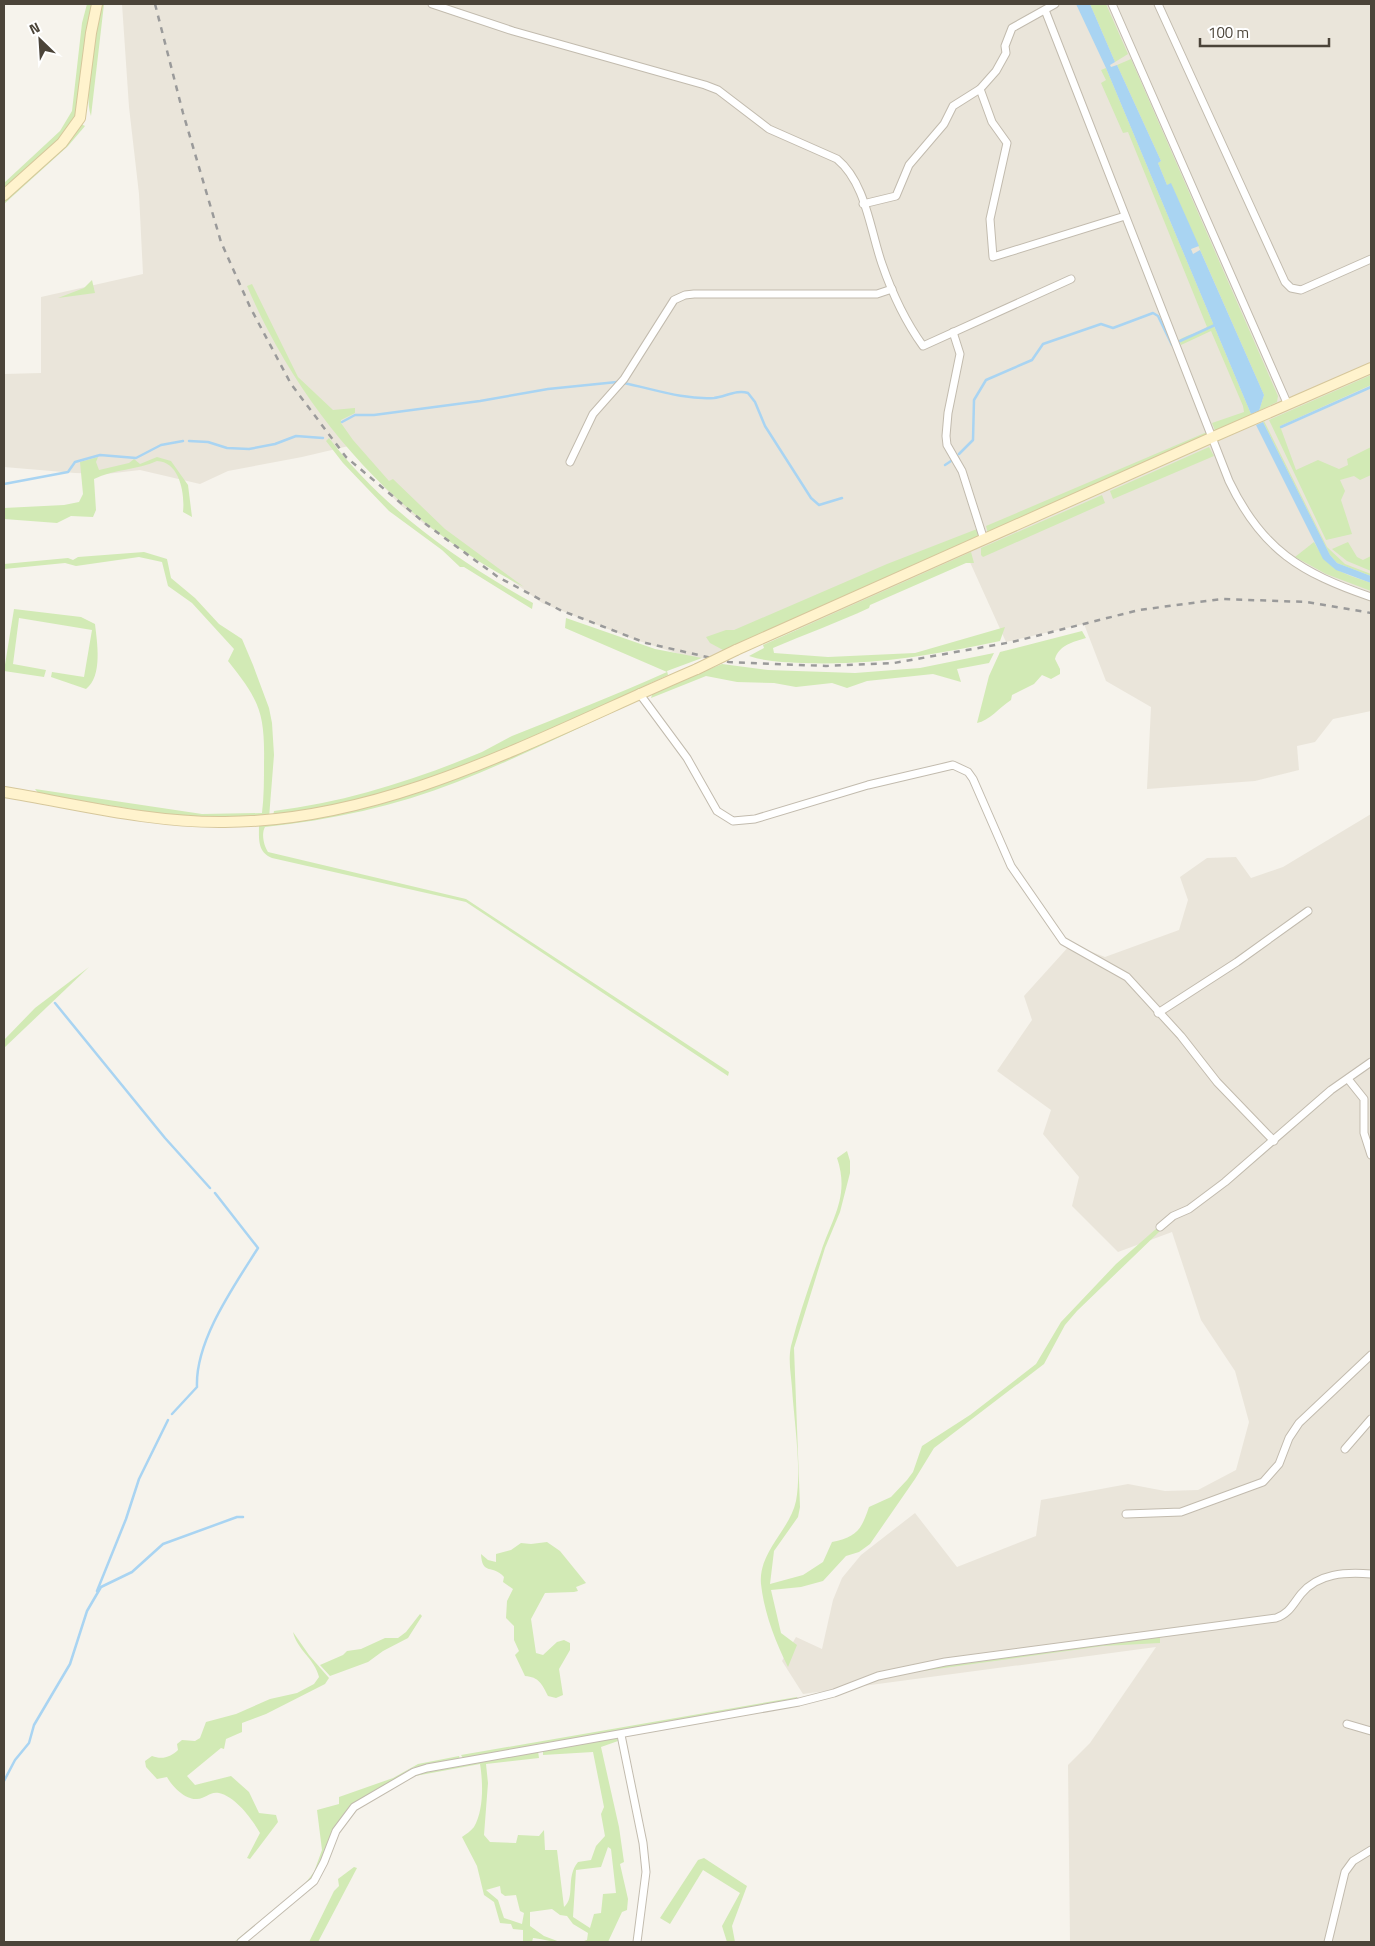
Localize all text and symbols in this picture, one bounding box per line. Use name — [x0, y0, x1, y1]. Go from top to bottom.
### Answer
north arrow — [15, 15, 65, 65]
scale bar — [1200, 15, 1329, 47]
text: N — [25, 16, 43, 39]
text: 100 m — [1208, 21, 1249, 44]

